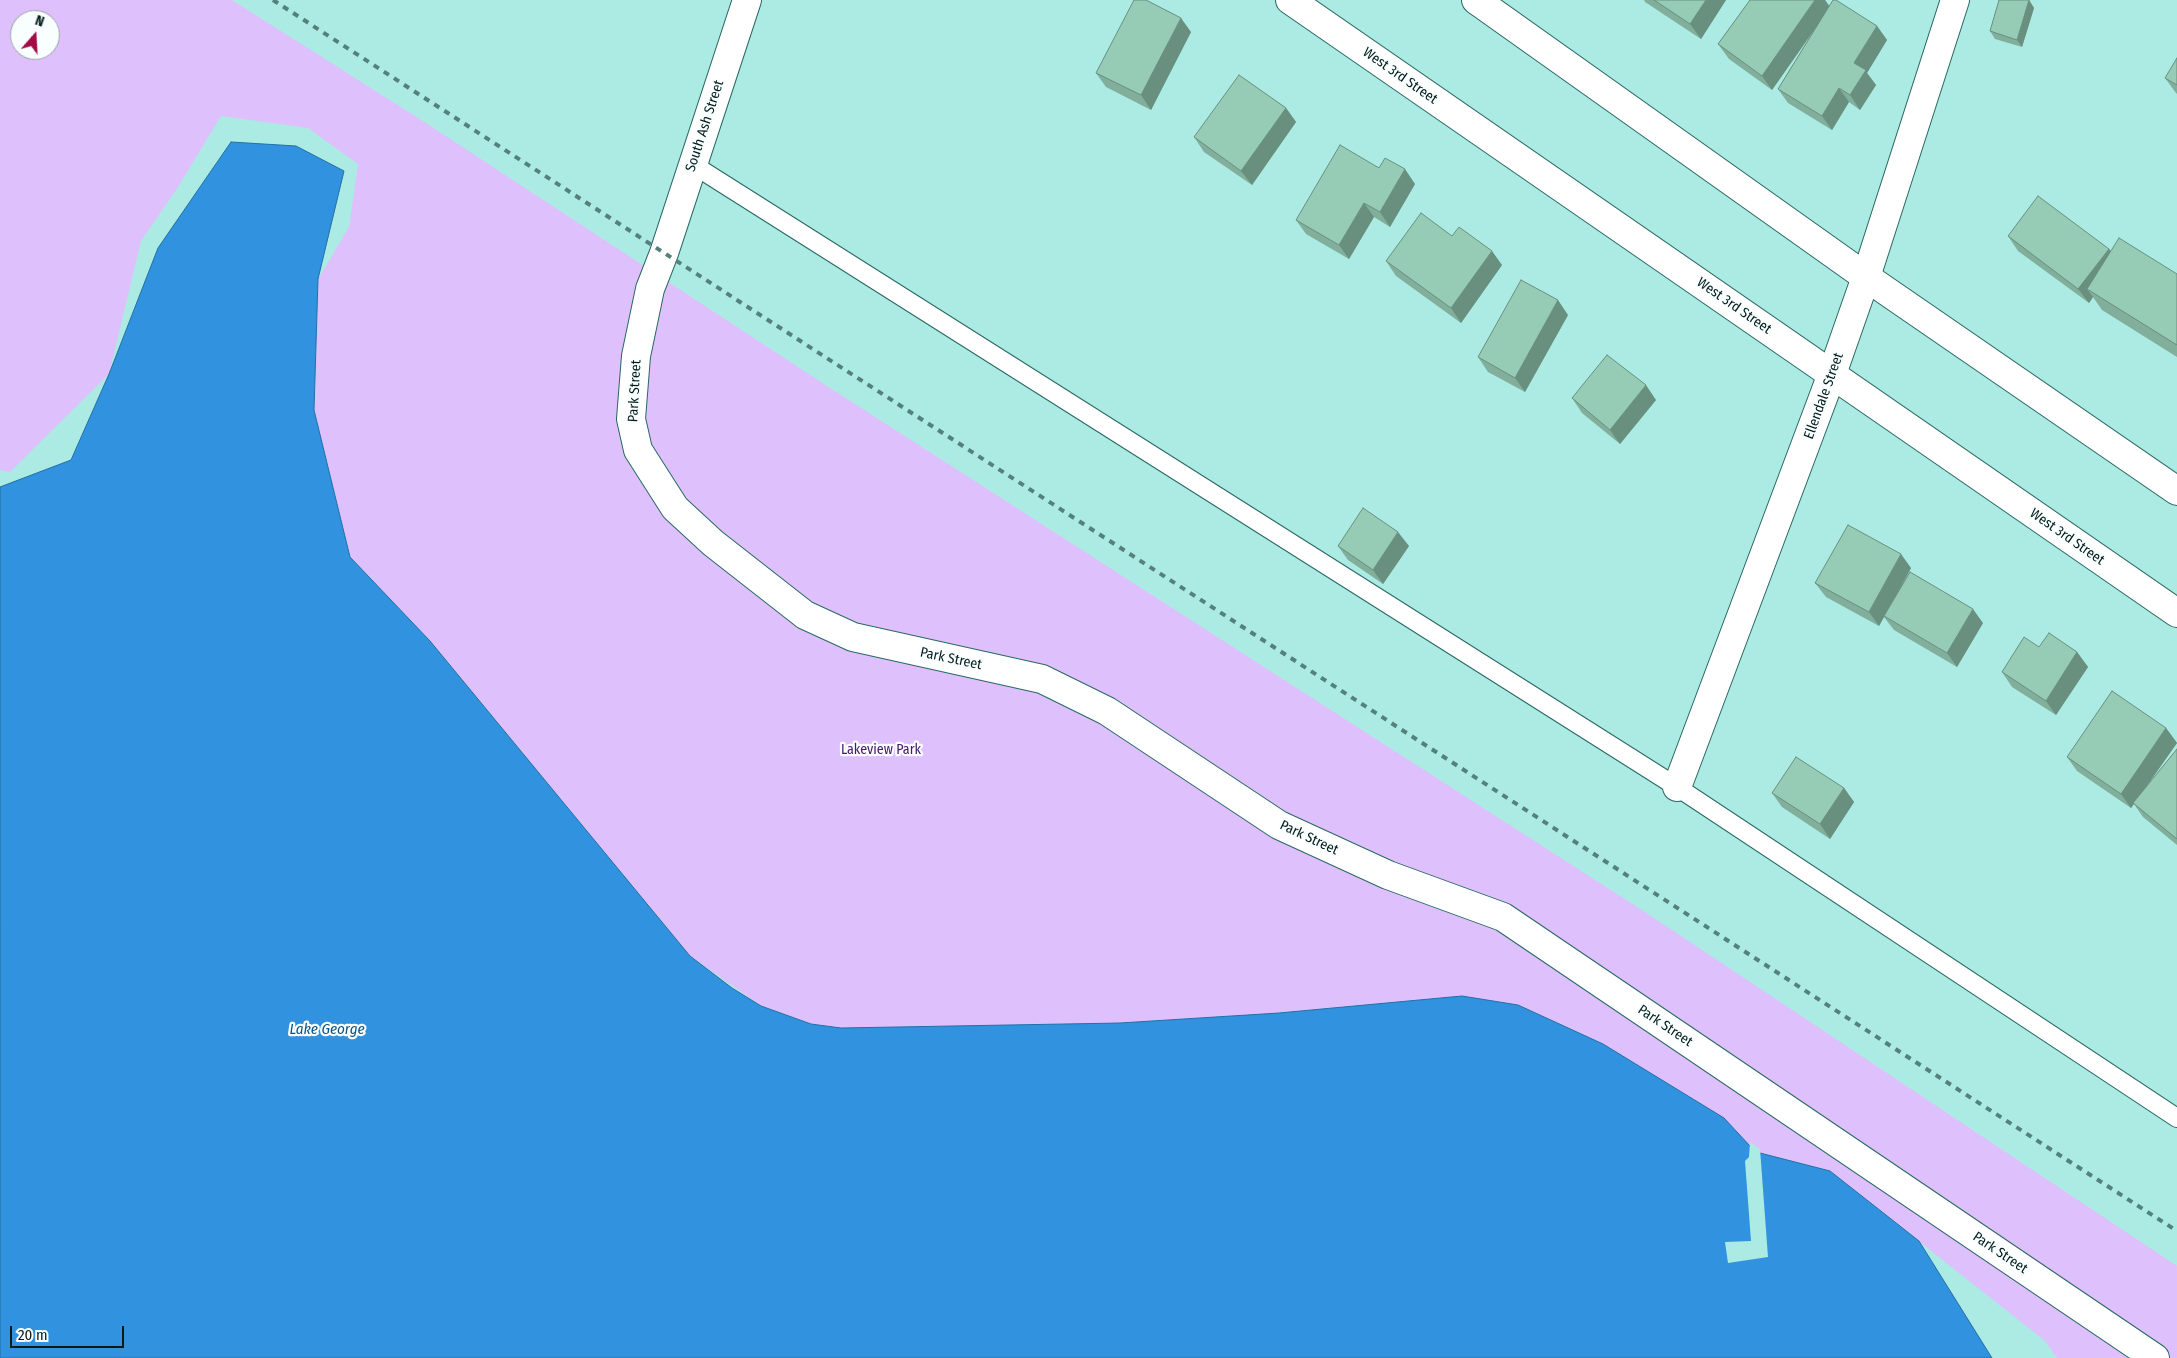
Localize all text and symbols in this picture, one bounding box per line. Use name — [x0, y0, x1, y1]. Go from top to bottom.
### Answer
north arrow — [10, 10, 60, 60]
text: N — [33, 12, 46, 31]
street label: West 3rd Street — [1359, 44, 1441, 108]
street label: South Ash Street — [682, 78, 728, 174]
street label: West 3rd Street — [1693, 274, 1775, 338]
street label: Ellendale Street — [1801, 351, 1847, 441]
street label: Park Street — [625, 359, 645, 423]
street label: West 3rd Street — [2026, 505, 2108, 569]
street label: Park Street — [919, 644, 983, 674]
park label: Lakeview Park — [841, 742, 921, 758]
street label: Park Street — [1277, 817, 1341, 859]
street label: Park Street — [1634, 1002, 1696, 1050]
water label: Lake George — [289, 1021, 365, 1039]
street label: Park Street — [1969, 1229, 2031, 1277]
scale bar — [12, 1316, 126, 1348]
text: 20 m — [18, 1326, 48, 1344]

